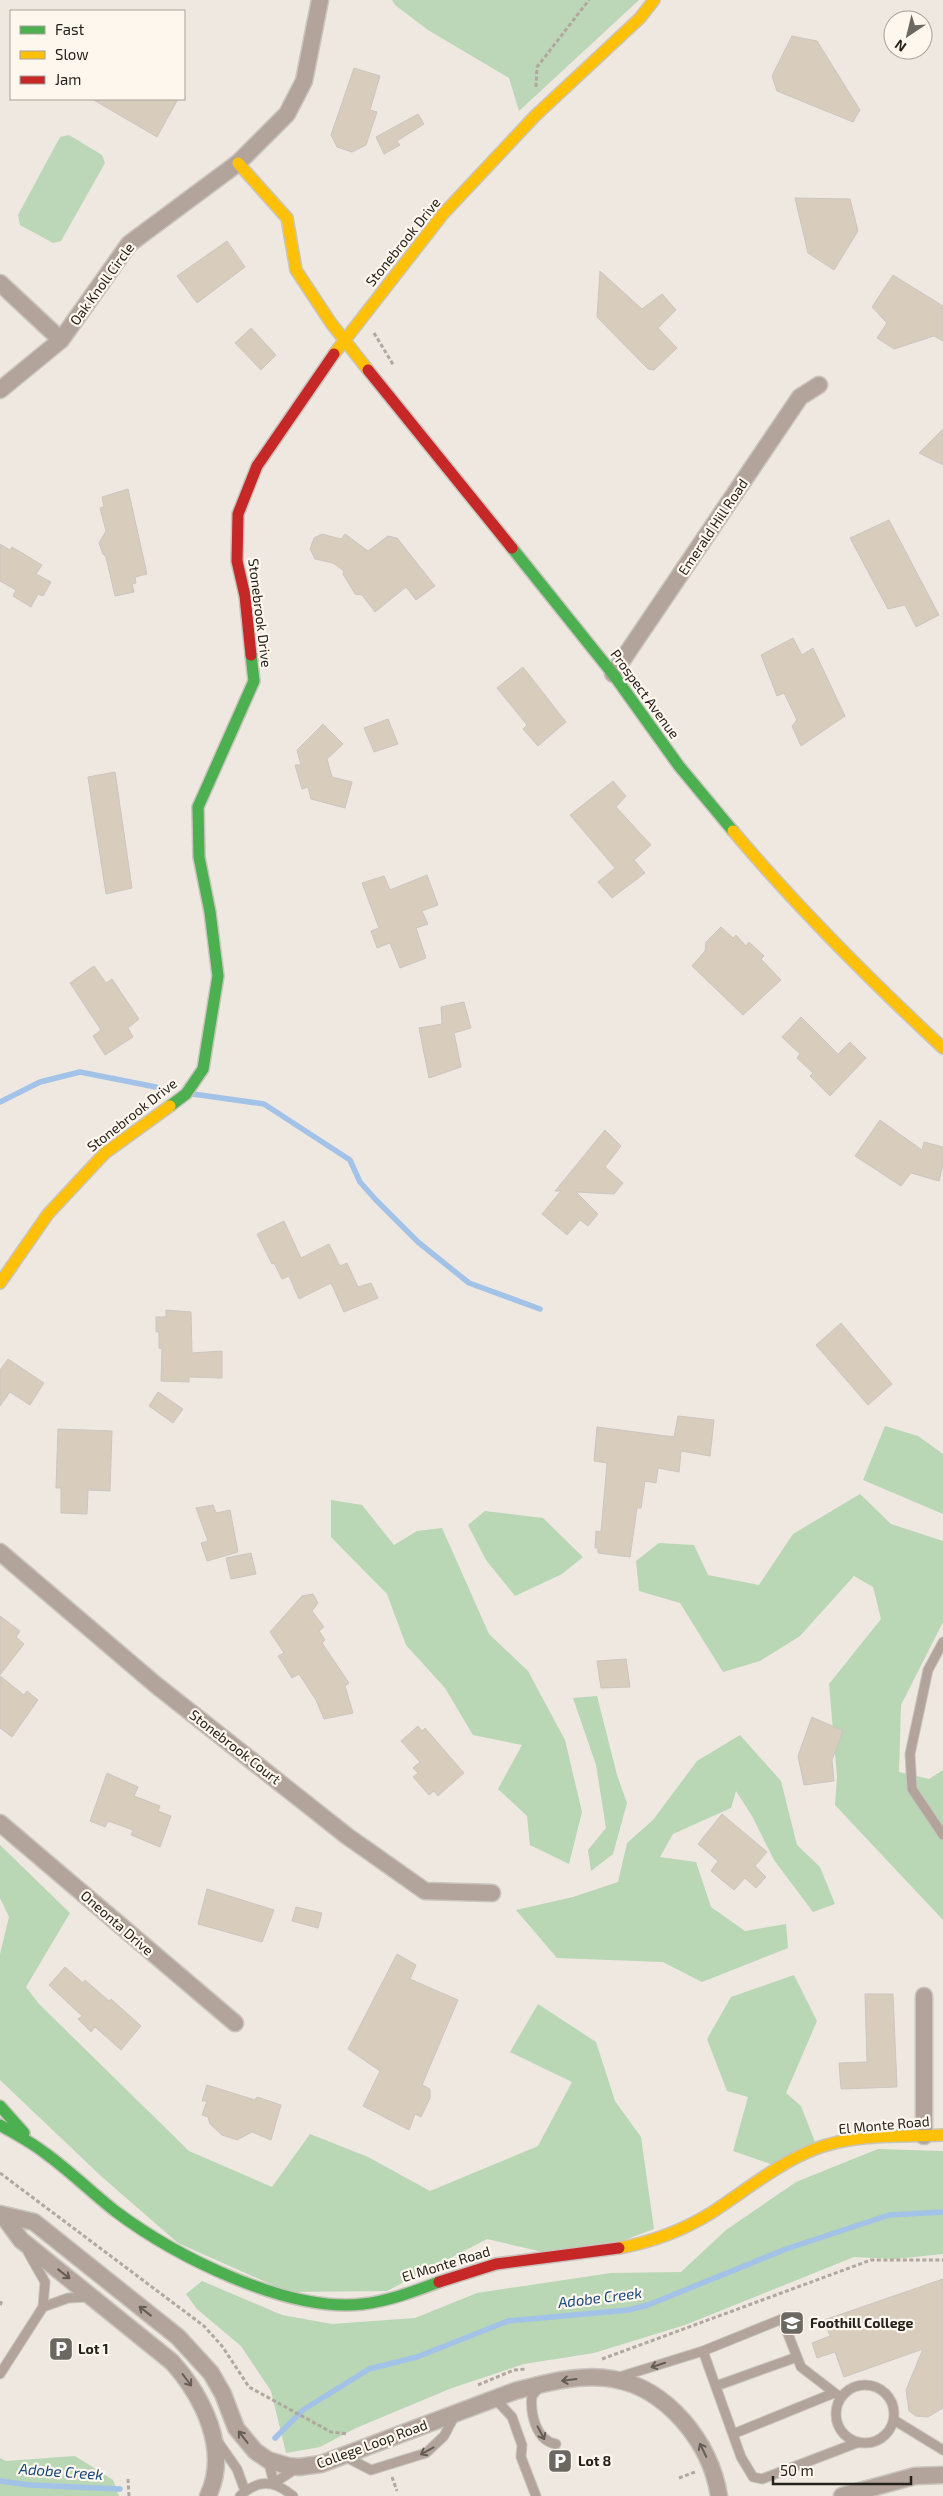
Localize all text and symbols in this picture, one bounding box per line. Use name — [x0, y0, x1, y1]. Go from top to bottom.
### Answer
legend — [10, 10, 185, 100]
north arrow — [883, 10, 933, 60]
text: Fast — [55, 20, 85, 38]
text: N — [891, 36, 909, 56]
text: Slow — [55, 45, 89, 63]
text: Jam — [55, 70, 81, 88]
street label: Stonebrook Drive — [362, 194, 444, 290]
street label: Oak Knoll Circle — [66, 239, 137, 328]
street label: Emerald Hill Road — [674, 475, 751, 578]
street label: Stonebrook Drive — [245, 558, 276, 668]
street label: Prospect Avenue — [607, 646, 684, 742]
street label: Stonebrook Drive — [83, 1074, 180, 1155]
street label: Stonebrook Court — [186, 1706, 284, 1787]
street label: Oneonta Drive — [78, 1887, 157, 1959]
street label: El Monte Road — [838, 2112, 930, 2137]
street label: El Monte Road — [400, 2242, 492, 2285]
one-way arrow — [57, 2269, 70, 2280]
water label: Adobe Creek — [556, 2283, 643, 2311]
one-way arrow — [139, 2306, 152, 2317]
school or university icon: Foothill College — [779, 2310, 805, 2336]
place label: Foothill College — [810, 2314, 914, 2331]
parking icon: Lot 1 — [48, 2336, 74, 2362]
place label: Lot 1 — [78, 2340, 109, 2357]
one-way arrow — [651, 2361, 666, 2370]
one-way arrow — [181, 2373, 192, 2386]
one-way arrow — [562, 2375, 578, 2385]
street label: College Loop Road — [314, 2416, 430, 2471]
one-way arrow — [537, 2425, 546, 2440]
one-way arrow — [237, 2431, 248, 2444]
one-way arrow — [698, 2443, 707, 2458]
one-way arrow — [421, 2446, 435, 2456]
parking icon: Lot 8 — [547, 2448, 573, 2474]
place label: Lot 8 — [578, 2452, 611, 2469]
scale bar — [773, 2454, 910, 2486]
water label: Adobe Creek — [17, 2459, 104, 2483]
text: 50 m — [780, 2461, 814, 2479]

